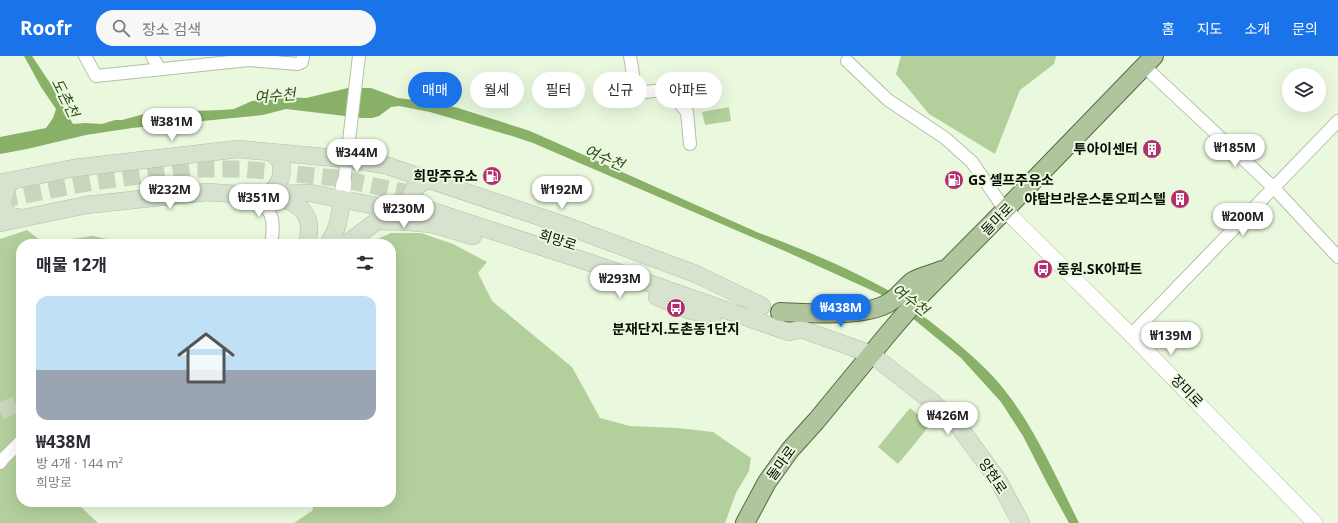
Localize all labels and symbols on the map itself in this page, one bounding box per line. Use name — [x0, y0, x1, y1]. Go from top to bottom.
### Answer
water label: 도촌천 — [48, 75, 85, 122]
water label: 여수천 — [253, 83, 299, 107]
pin: ₩381M — [144, 108, 200, 142]
pin: ₩185M — [1207, 134, 1263, 168]
building icon: 투아이센터 — [1141, 138, 1163, 160]
pin: ₩344M — [329, 139, 385, 173]
place label: 투아이센터 — [1074, 139, 1138, 158]
water label: 여수천 — [581, 140, 629, 175]
fuel station icon: 희망주유소 — [481, 165, 503, 187]
place label: 희망주유소 — [414, 166, 478, 185]
fuel station icon: GS 셀프주유소 — [943, 169, 965, 191]
place label: GS 셀프주유소 — [968, 170, 1054, 189]
pin: ₩232M — [142, 176, 198, 210]
pin: ₩192M — [534, 176, 590, 210]
pin: ₩351M — [231, 184, 287, 218]
building icon: 야탑브라운스톤오피스텔 — [1169, 188, 1191, 210]
place label: 야탑브라운스톤오피스텔 — [1024, 189, 1166, 208]
pin: ₩230M — [376, 195, 432, 229]
street label: 돌마로 — [976, 198, 1017, 239]
pin: ₩200M — [1215, 203, 1271, 237]
street label: 희망로 — [537, 225, 580, 255]
bus stop icon: 동원.SK아파트 — [1032, 258, 1054, 280]
place label: 동원.SK아파트 — [1057, 259, 1143, 278]
pin: ₩293M — [592, 265, 648, 299]
water label: 여수천 — [888, 279, 935, 321]
pin: ₩438M — [813, 294, 869, 328]
bus stop icon: 분재단지.도촌동1단지 — [665, 297, 687, 319]
place label: 분재단지.도촌동1단지 — [612, 319, 740, 338]
pin: ₩139M — [1143, 322, 1199, 356]
street label: 장미로 — [1167, 370, 1208, 411]
pin: ₩426M — [920, 402, 976, 436]
street label: 돌마로 — [762, 441, 800, 484]
street label: 양현로 — [975, 454, 1012, 497]

